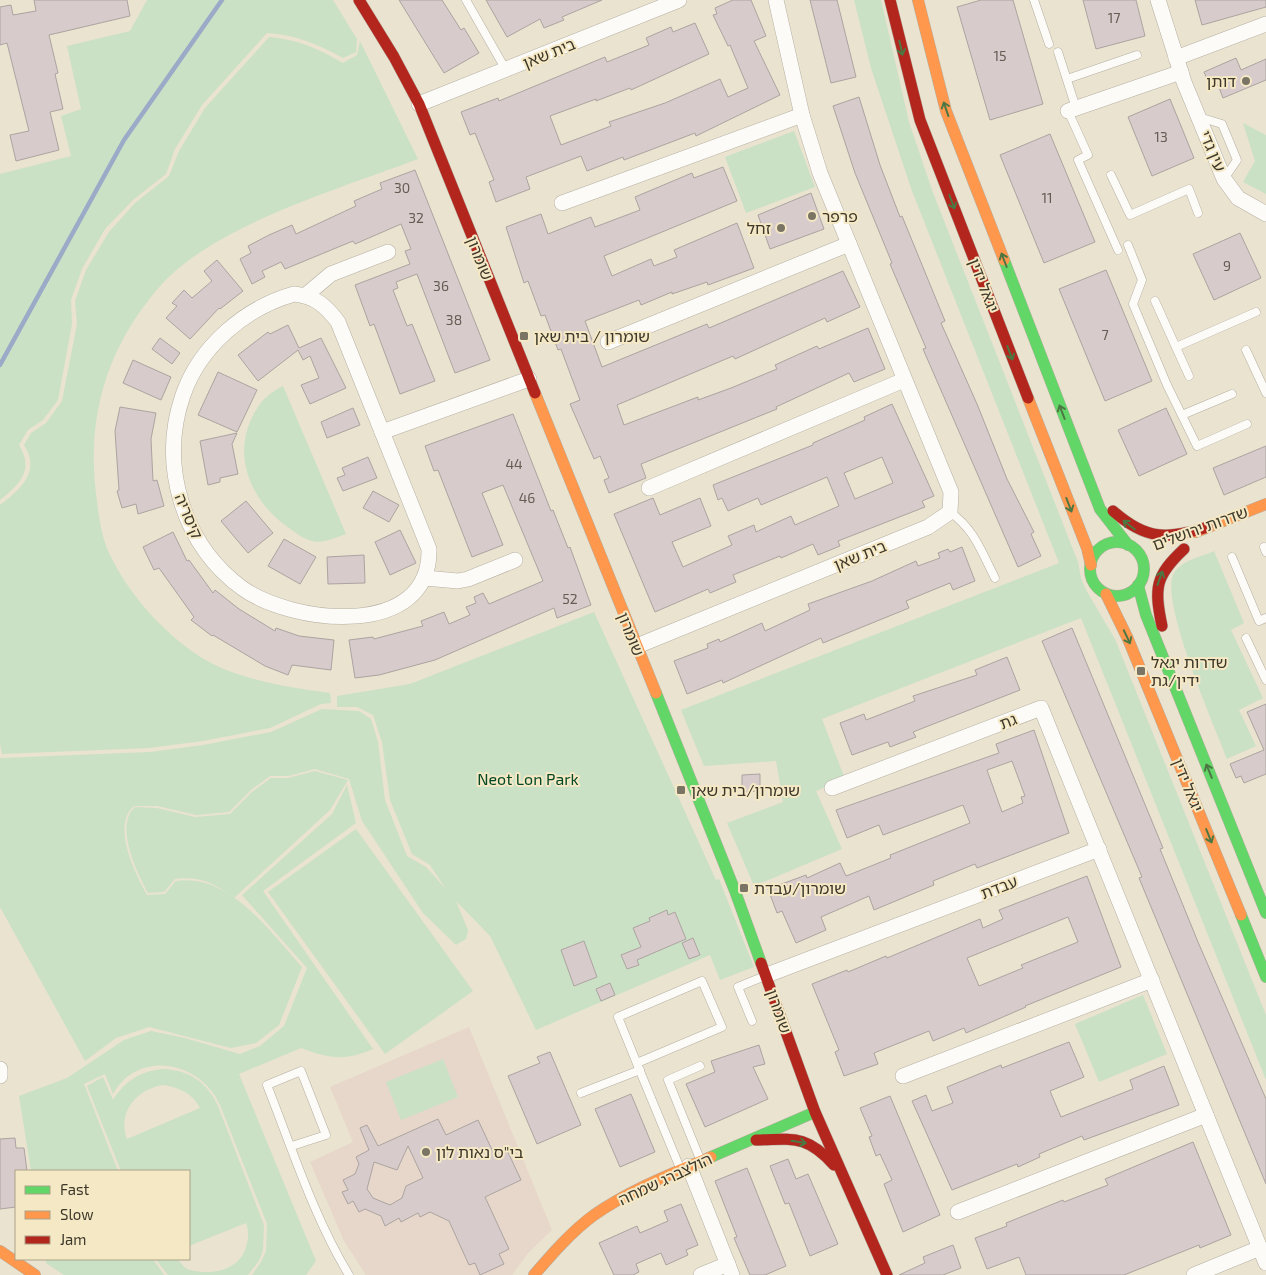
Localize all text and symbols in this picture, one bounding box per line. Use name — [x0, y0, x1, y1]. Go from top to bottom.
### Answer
house number: 17 — [1108, 9, 1120, 26]
street label: בית שאן — [520, 33, 578, 72]
one-way arrow — [897, 39, 906, 55]
house number: 15 — [993, 47, 1007, 64]
place label: דותן — [1206, 71, 1236, 90]
marker: דותן — [1240, 75, 1252, 87]
one-way arrow — [941, 101, 950, 117]
house number: 13 — [1154, 128, 1168, 145]
street label: עין גדי — [1196, 128, 1230, 174]
house number: 30 — [394, 179, 410, 196]
house number: 11 — [1041, 189, 1053, 206]
one-way arrow — [948, 193, 957, 209]
place label: פרפר — [822, 206, 858, 225]
house number: 32 — [408, 209, 424, 226]
marker: פרפר — [806, 210, 818, 222]
place label: זחל — [747, 218, 771, 237]
marker: זחל — [775, 222, 787, 234]
street label: שומרון — [463, 233, 498, 282]
one-way arrow — [999, 253, 1008, 269]
street label: יגאל ידין — [966, 255, 1003, 314]
house number: 9 — [1223, 257, 1231, 274]
house number: 36 — [433, 277, 449, 294]
house number: 38 — [446, 311, 462, 328]
place label: שומרון / בית שאן — [534, 326, 650, 345]
house number: 7 — [1101, 326, 1109, 343]
marker: שומרון / בית שאן — [518, 330, 530, 342]
one-way arrow — [1006, 345, 1015, 360]
one-way arrow — [1057, 405, 1067, 420]
house number: 44 — [505, 455, 523, 472]
house number: 46 — [519, 489, 535, 506]
street label: קיסריה — [171, 490, 207, 541]
one-way arrow — [1065, 497, 1074, 512]
street label: שדרות ירושלים — [1149, 501, 1250, 554]
one-way arrow — [1123, 520, 1136, 531]
street label: בית שאן — [831, 535, 889, 574]
one-way arrow — [1156, 571, 1165, 586]
house number: 52 — [562, 590, 578, 607]
street label: שומרון — [614, 609, 649, 658]
one-way arrow — [1123, 629, 1132, 644]
place label: שדרות יגאל ידין/גת — [1151, 652, 1228, 689]
marker: שדרות יגאל ידין/גת — [1135, 665, 1147, 677]
street label: גת — [997, 709, 1019, 732]
street label: יגאל ידין — [1169, 755, 1208, 814]
one-way arrow — [1203, 763, 1212, 778]
park label: Neot Lon Park — [477, 769, 579, 788]
place label: שומרון/בית שאן — [691, 780, 800, 799]
marker: שומרון/בית שאן — [675, 784, 687, 796]
one-way arrow — [1205, 828, 1214, 843]
street label: עבדת — [978, 871, 1020, 902]
place label: שומרון/עבדת — [754, 878, 846, 897]
marker: שומרון/עבדת — [738, 882, 750, 894]
street label: שומרון — [763, 986, 796, 1035]
one-way arrow — [791, 1138, 807, 1148]
place label: בי"ס נאות לון — [436, 1142, 523, 1161]
marker: בי"ס נאות לון — [420, 1146, 432, 1158]
street label: הולצברג שמחה — [615, 1149, 715, 1209]
legend — [15, 1170, 190, 1260]
text: Fast — [60, 1180, 90, 1198]
text: Slow — [60, 1205, 94, 1223]
text: Jam — [60, 1230, 86, 1248]

